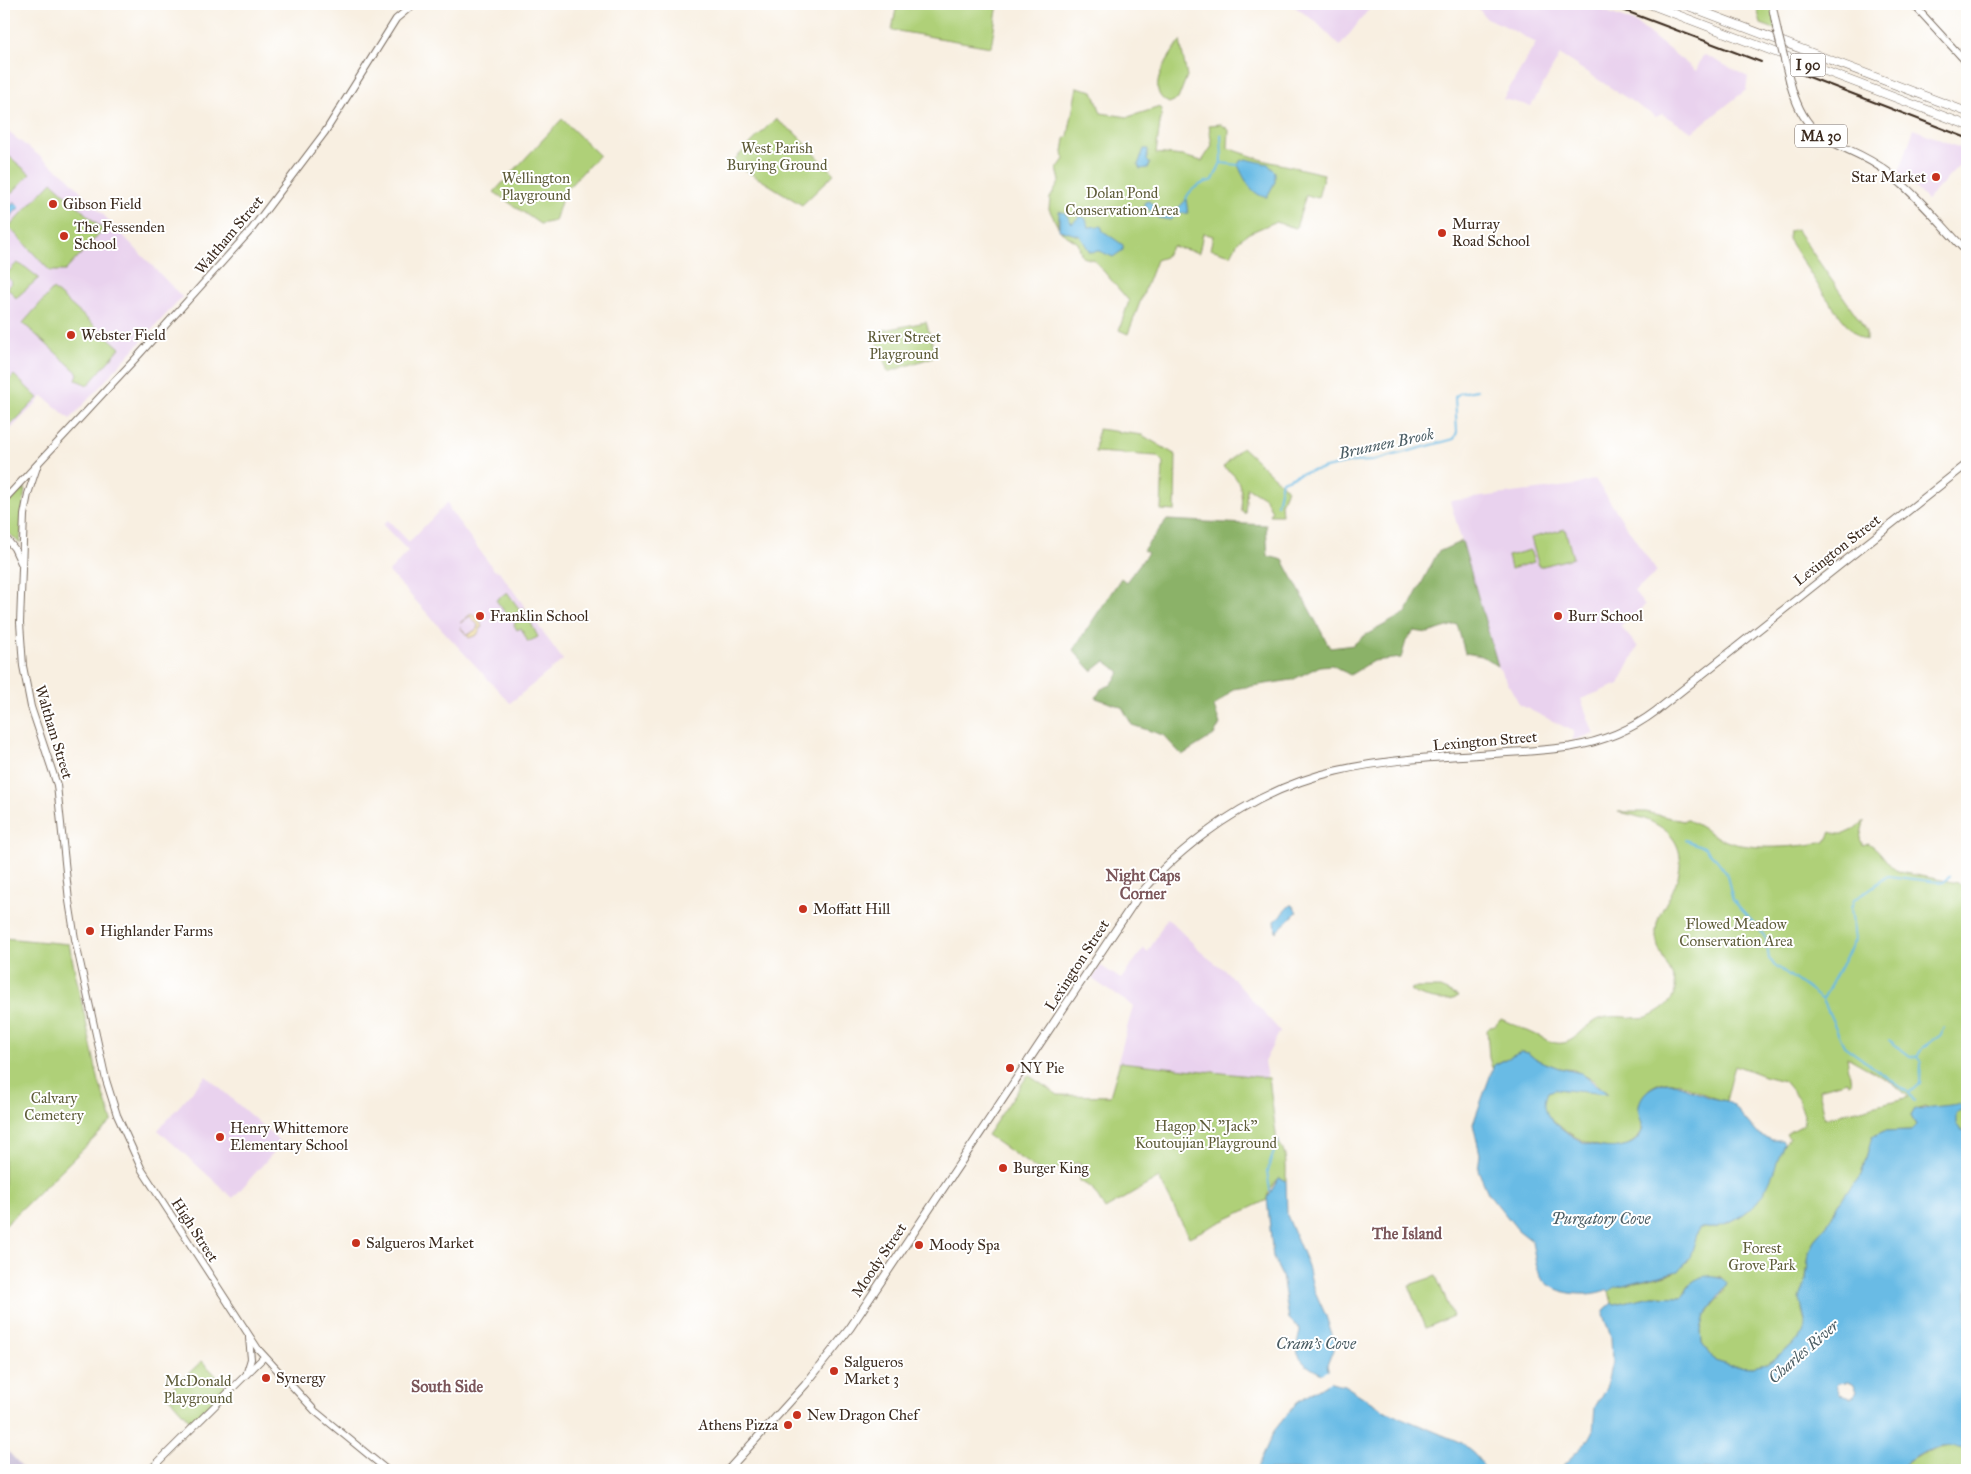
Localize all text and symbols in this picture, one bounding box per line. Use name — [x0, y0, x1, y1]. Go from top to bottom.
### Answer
road number: I 90 — [1790, 54, 1826, 76]
road number: MA 30 — [1795, 124, 1847, 148]
park label: West Parish Burying Ground — [727, 139, 828, 174]
place label: Star Market — [1851, 168, 1927, 186]
park label: Wellington Playground — [501, 169, 571, 204]
marker: Star Market — [1930, 171, 1942, 183]
park label: Dolan Pond Conservation Area — [1065, 184, 1179, 219]
street label: Waltham Street — [191, 192, 267, 278]
place label: Gibson Field — [63, 195, 142, 213]
marker: Gibson Field — [47, 198, 59, 210]
place label: Murray Road School — [1452, 215, 1531, 250]
place label: The Fessenden School — [74, 218, 165, 253]
marker: Murray Road School — [1436, 227, 1448, 239]
marker: The Fessenden School — [58, 230, 70, 242]
place label: Webster Field — [81, 326, 166, 344]
park label: River Street Playground — [867, 328, 942, 363]
marker: Webster Field — [65, 329, 77, 341]
water label: Brunnen Brook — [1336, 424, 1435, 463]
street label: Lexington Street — [1790, 510, 1884, 589]
place label: Franklin School — [490, 607, 590, 625]
place label: Burr School — [1568, 607, 1644, 625]
marker: Franklin School — [474, 610, 486, 622]
marker: Burr School — [1552, 610, 1564, 622]
street label: Waltham Street — [31, 683, 77, 782]
street label: Lexington Street — [1432, 727, 1539, 755]
district label: Night Caps Corner — [1106, 866, 1181, 903]
place label: Moffatt Hill — [813, 900, 891, 918]
marker: Moffatt Hill — [797, 903, 809, 915]
park label: Flowed Meadow Conservation Area — [1679, 915, 1793, 950]
street label: Lexington Street — [1041, 916, 1113, 1014]
place label: Highlander Farms — [100, 922, 213, 940]
marker: Highlander Farms — [84, 925, 96, 937]
place label: NY Pie — [1020, 1059, 1064, 1077]
marker: NY Pie — [1004, 1062, 1016, 1074]
park label: Calvary Cemetery — [24, 1089, 85, 1124]
park label: Hagop N. "Jack" Koutoujian Playground — [1135, 1117, 1278, 1152]
place label: Henry Whittemore Elementary School — [230, 1119, 349, 1154]
marker: Henry Whittemore Elementary School — [214, 1131, 226, 1143]
place label: Burger King — [1013, 1159, 1090, 1177]
marker: Burger King — [997, 1162, 1009, 1174]
street label: High Street — [168, 1195, 223, 1266]
water label: Purgatory Cove — [1552, 1209, 1652, 1228]
street label: Moody Street — [848, 1219, 911, 1301]
district label: The Island — [1371, 1224, 1443, 1243]
place label: Salgueros Market — [366, 1234, 475, 1252]
place label: Moody Spa — [929, 1236, 1000, 1254]
marker: Salgueros Market — [350, 1237, 362, 1249]
marker: Moody Spa — [913, 1239, 925, 1251]
park label: Forest Grove Park — [1728, 1239, 1796, 1274]
water label: Charles River — [1764, 1315, 1844, 1387]
water label: Cram's Cove — [1276, 1334, 1357, 1353]
place label: Salgueros Market 3 — [844, 1353, 903, 1388]
marker: Salgueros Market 3 — [828, 1365, 840, 1377]
place label: Synergy — [276, 1369, 327, 1387]
park label: McDonald Playground — [163, 1372, 233, 1407]
marker: Synergy — [260, 1372, 272, 1384]
district label: South Side — [411, 1377, 483, 1396]
place label: New Dragon Chef — [807, 1406, 921, 1424]
marker: New Dragon Chef — [791, 1409, 803, 1421]
place label: Athens Pizza — [697, 1416, 779, 1434]
marker: Athens Pizza — [782, 1419, 794, 1431]

